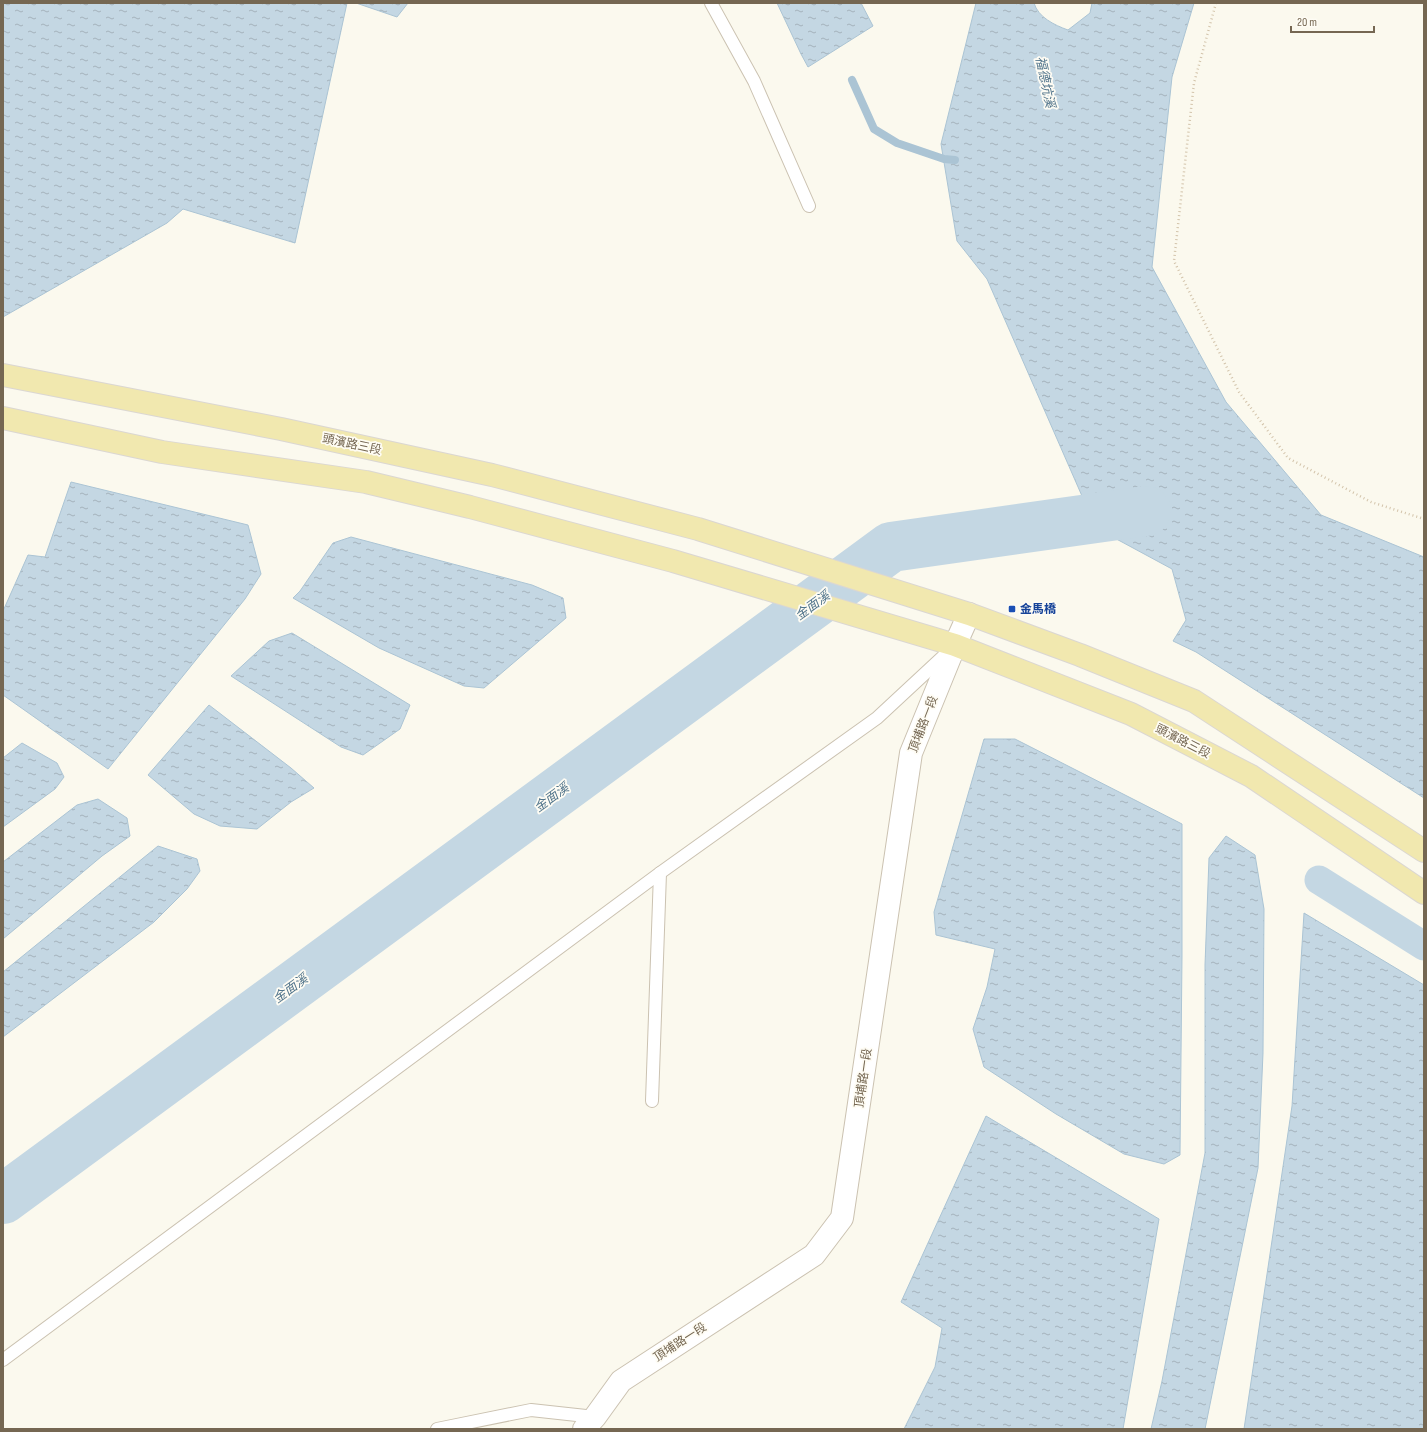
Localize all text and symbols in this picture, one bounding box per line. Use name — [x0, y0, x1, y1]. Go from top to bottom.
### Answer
scale bar — [1291, 8, 1374, 34]
text: 20 m — [1297, 15, 1317, 30]
water label: 福德坑溪 — [1032, 55, 1059, 111]
street label: 頭濱路三段 — [321, 431, 383, 458]
water label: 金面溪 — [792, 587, 835, 624]
place label: 金馬橋 — [1020, 602, 1057, 617]
marker: 金馬橋 — [1007, 604, 1017, 614]
street label: 頂埔路一段 — [906, 693, 941, 755]
street label: 頭濱路三段 — [1153, 721, 1213, 762]
water label: 金面溪 — [531, 779, 574, 816]
water label: 金面溪 — [270, 970, 313, 1007]
street label: 頂埔路一段 — [852, 1047, 875, 1109]
street label: 頂埔路一段 — [651, 1320, 710, 1365]

